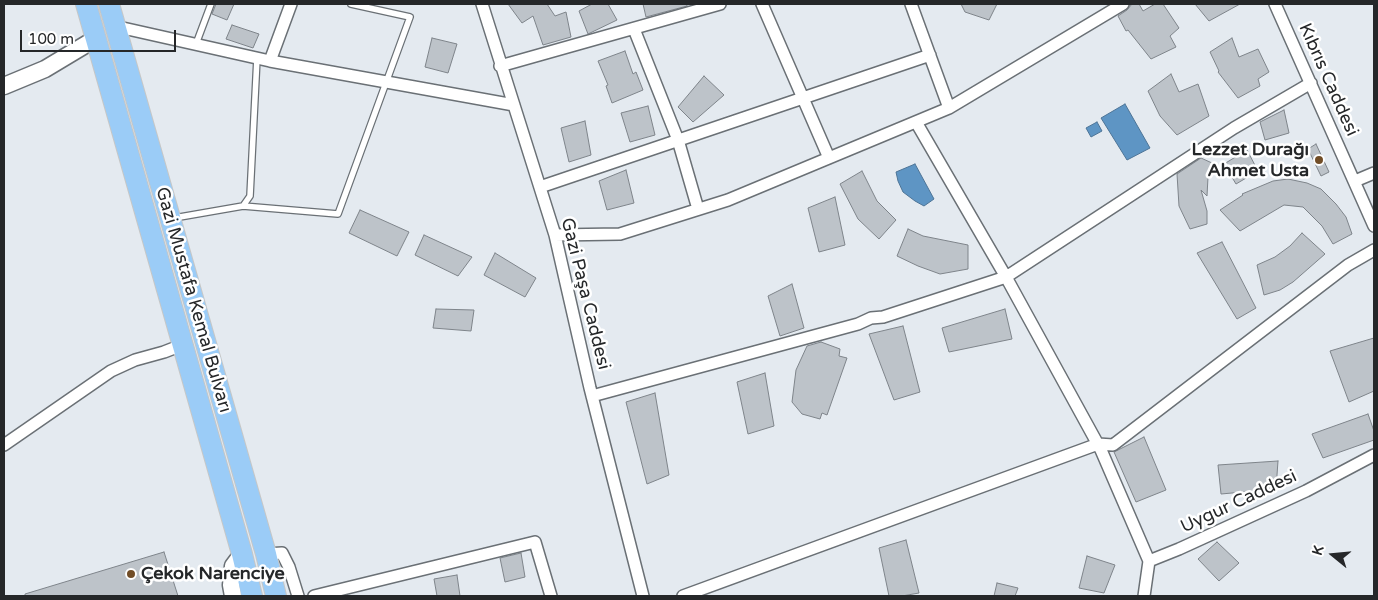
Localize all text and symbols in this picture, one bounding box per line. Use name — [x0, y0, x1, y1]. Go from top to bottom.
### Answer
scale bar — [22, 20, 179, 52]
street label: Kıbrıs Caddesi — [1293, 20, 1363, 140]
text: 100 m — [28, 30, 74, 48]
place label: Lezzet Durağı Ahmet Usta — [1192, 139, 1309, 182]
marker: Lezzet Durağı Ahmet Usta — [1313, 154, 1325, 166]
street label: Gazi Mustafa Kemal Bulvarı — [150, 185, 236, 415]
street label: Gazi Paşa Caddesi — [556, 216, 614, 372]
street label: Uygur Caddesi — [1178, 466, 1300, 538]
north arrow — [1308, 530, 1358, 580]
text: K — [1309, 544, 1328, 557]
place label: Çekok Narenciye — [141, 563, 285, 585]
marker: Çekok Narenciye — [125, 568, 137, 580]

